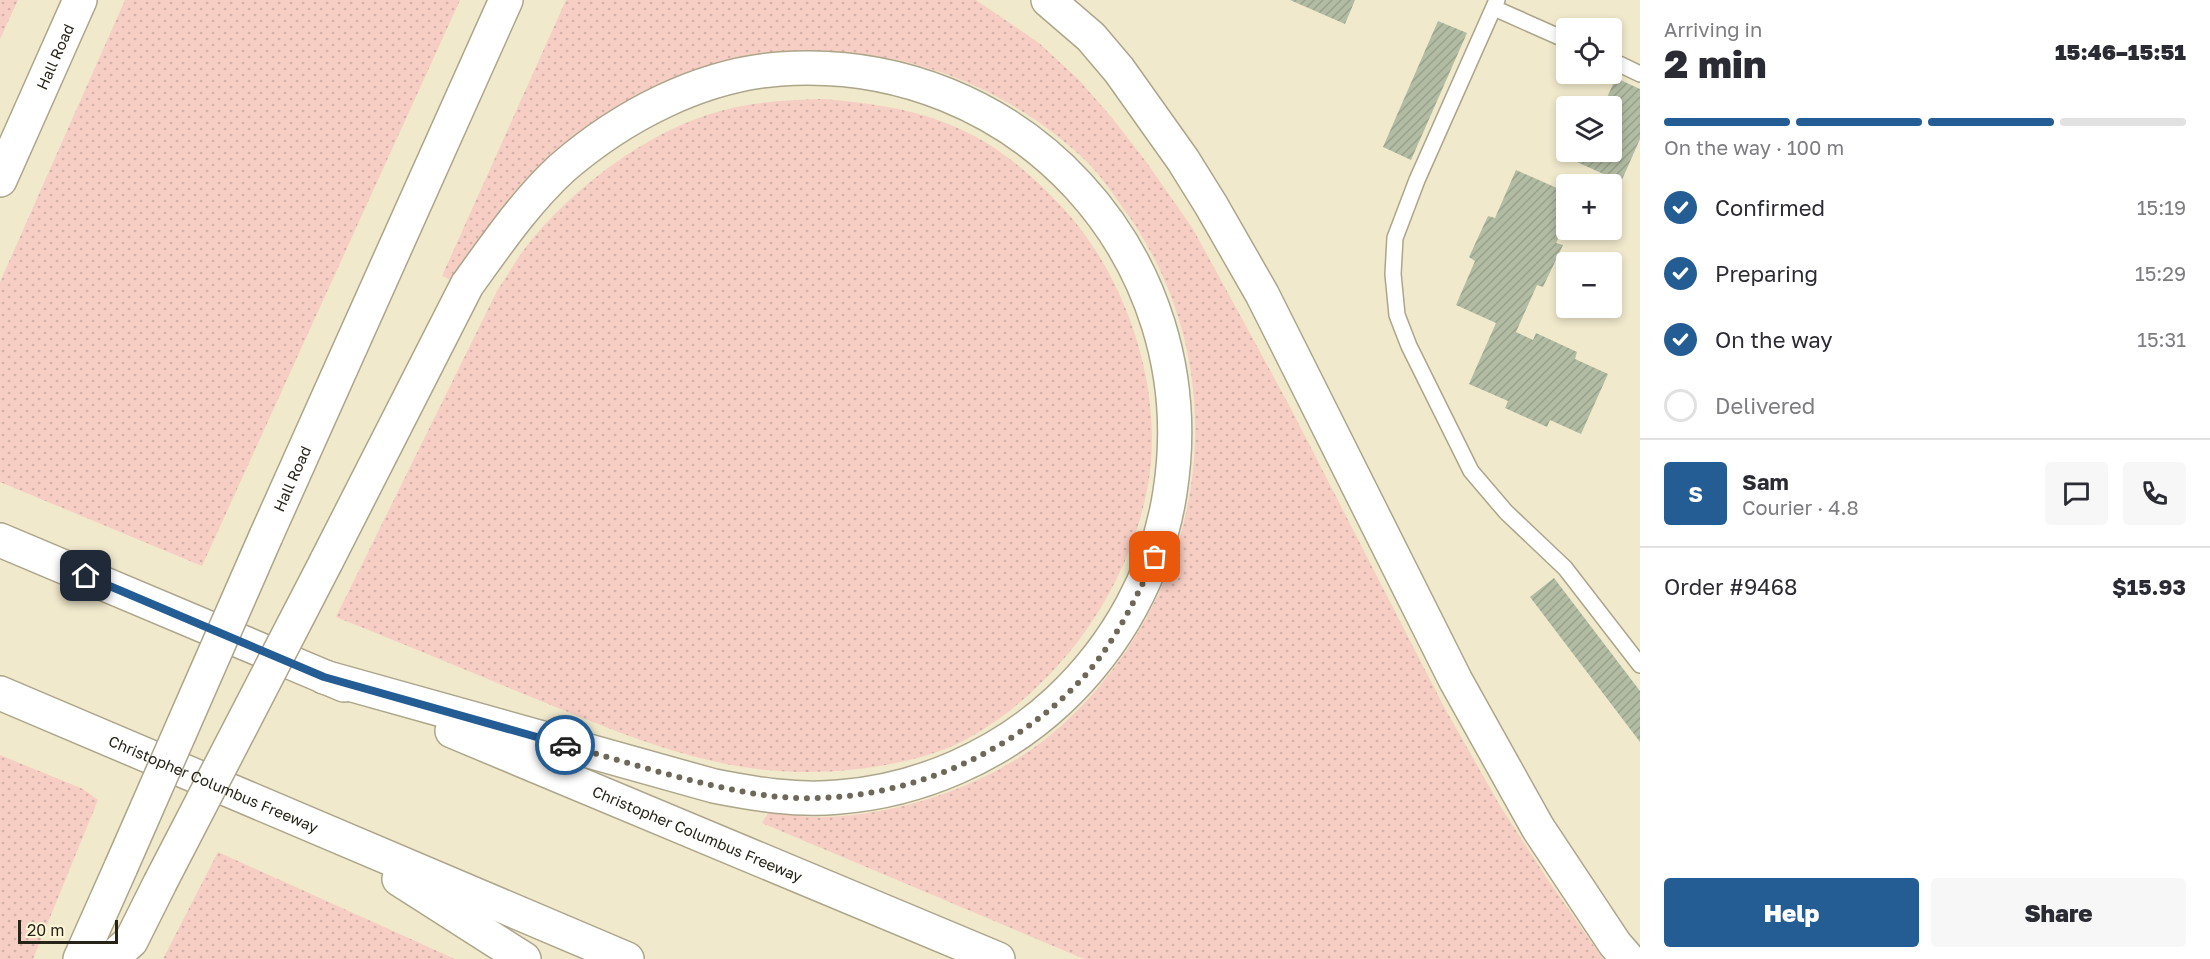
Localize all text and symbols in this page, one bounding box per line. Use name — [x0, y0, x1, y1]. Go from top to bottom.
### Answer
text: Arriving in — [1664, 17, 1762, 41]
map controls — [1556, 18, 1622, 318]
button: locate — [1556, 18, 1622, 84]
street label: Hall Road — [32, 21, 77, 92]
text: 15:46–15:51 — [2055, 38, 2186, 65]
text: 2 min — [1664, 40, 1767, 87]
button: layers — [1556, 96, 1622, 162]
text: On the way · 100 m — [1664, 135, 1844, 159]
button: + — [1556, 174, 1622, 240]
icon: check — [1664, 191, 1697, 224]
text: Confirmed — [1715, 194, 1825, 221]
text: 15:19 — [2137, 195, 2186, 219]
button: − — [1556, 252, 1622, 318]
icon: check — [1664, 257, 1697, 290]
text: Preparing — [1715, 260, 1818, 287]
text: 15:29 — [2135, 261, 2186, 285]
icon: check — [1664, 323, 1697, 356]
text: On the way — [1715, 326, 1833, 353]
text: 15:31 — [2137, 327, 2186, 351]
text: Delivered — [1715, 392, 1815, 419]
street label: Hall Road — [269, 443, 314, 514]
button: chat — [2045, 462, 2108, 525]
button: phone — [2123, 462, 2186, 525]
text: Sam — [1742, 468, 1789, 495]
text: S — [1688, 480, 1703, 507]
text: Courier · 4.8 — [1742, 495, 1859, 519]
pin — [1129, 531, 1180, 582]
icon: bag — [1138, 540, 1171, 573]
pin — [60, 550, 111, 601]
icon: home — [69, 559, 102, 592]
text: Order #9468 — [1664, 573, 1797, 600]
text: $15.93 — [2112, 573, 2186, 600]
courier — [535, 715, 595, 775]
icon: car — [549, 729, 582, 762]
street label: Christopher Columbus Freeway — [106, 731, 322, 836]
street label: Christopher Columbus Freeway — [590, 782, 806, 886]
button: Help — [1664, 878, 1919, 947]
button: Share — [1931, 878, 2186, 947]
scale bar — [18, 917, 118, 944]
text: 20 m — [27, 920, 64, 940]

